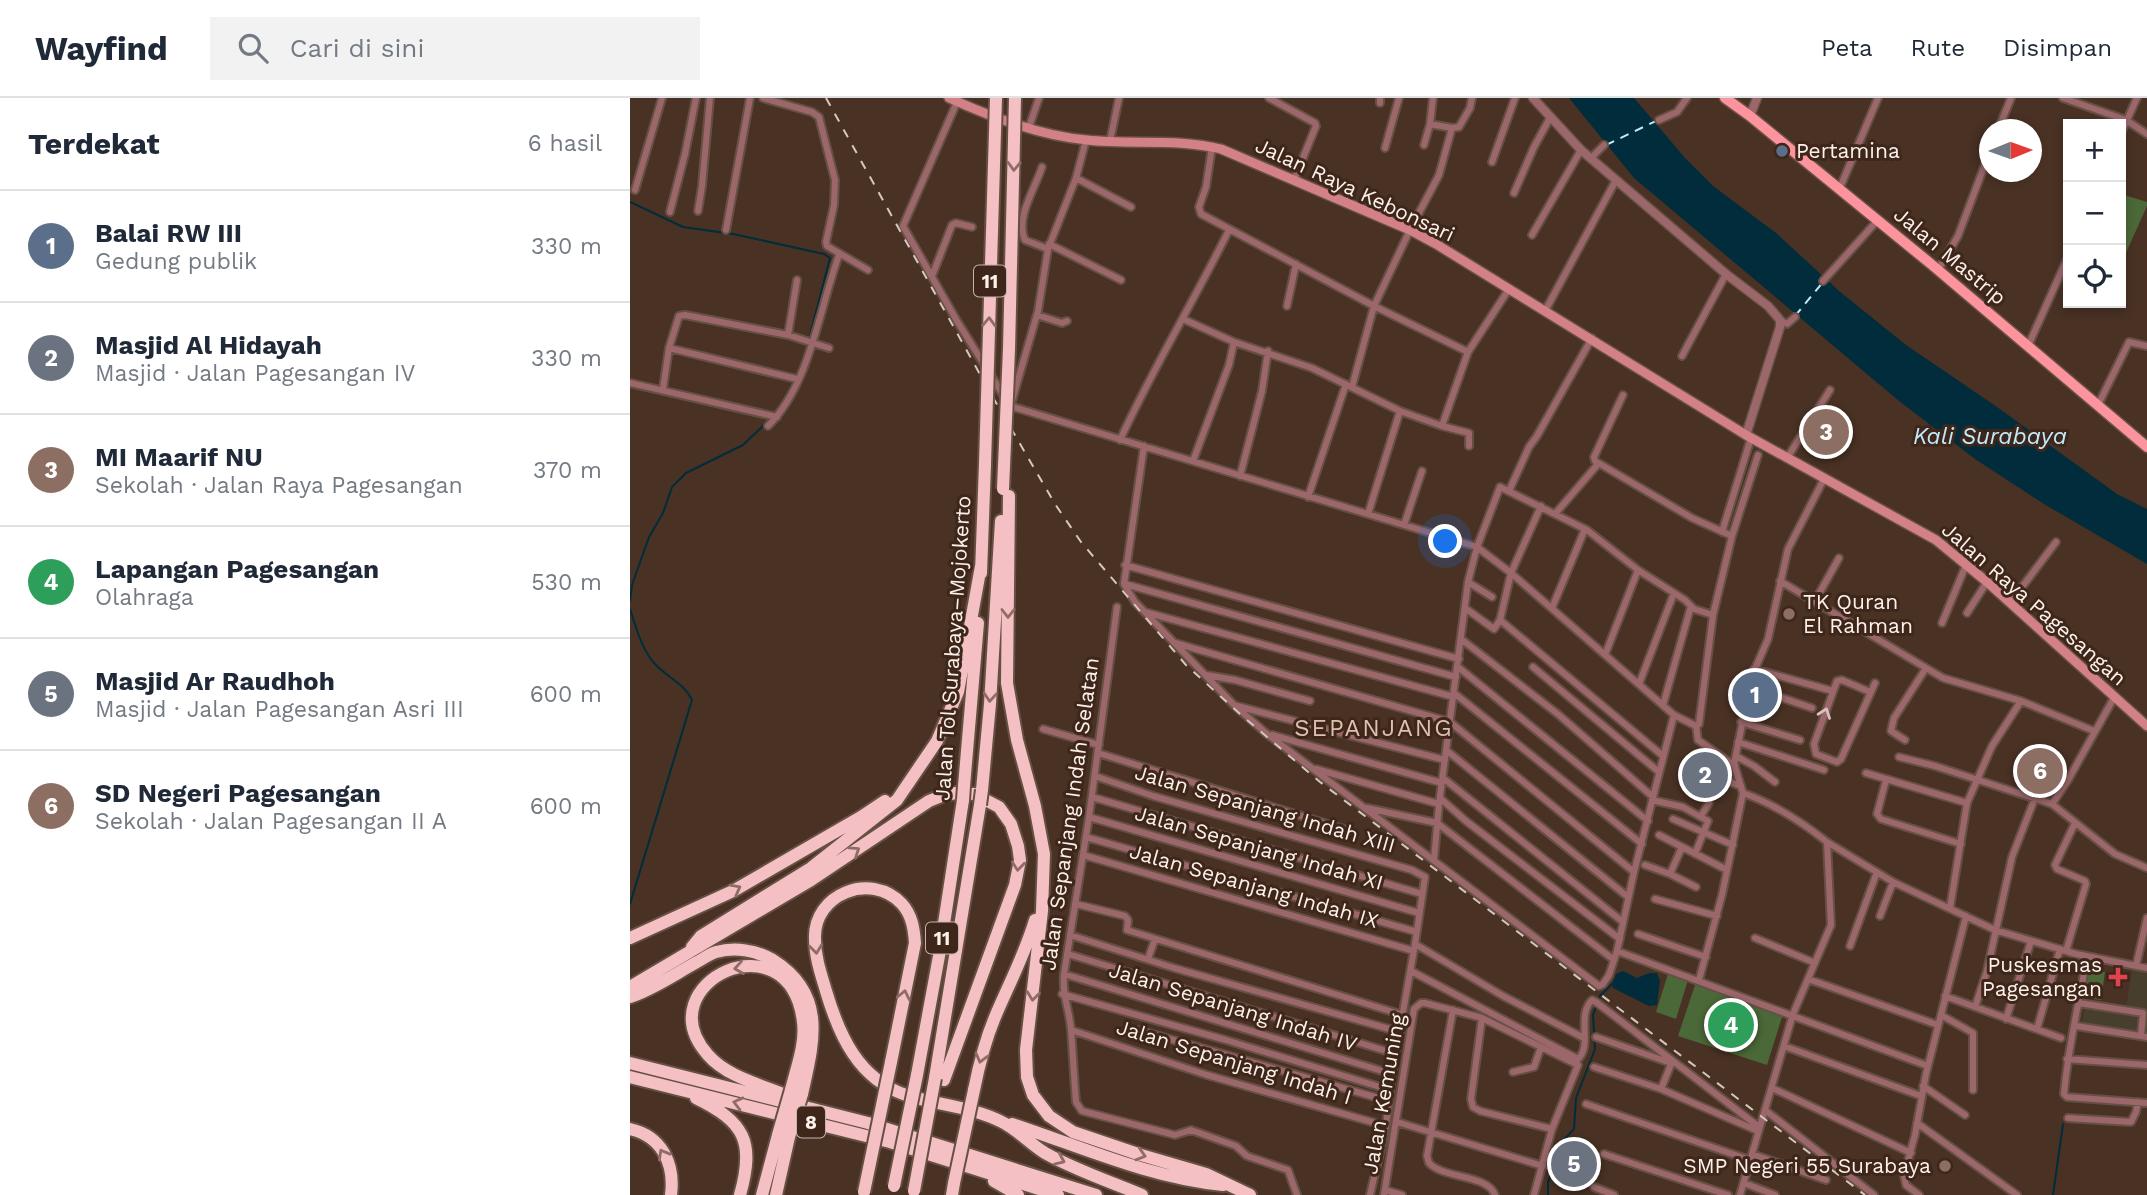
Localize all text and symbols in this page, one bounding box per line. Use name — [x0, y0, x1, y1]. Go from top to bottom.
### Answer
search box — [210, 17, 700, 80]
text: Wayfind — [35, 29, 168, 68]
icon: search — [234, 29, 272, 67]
text: Cari di sini — [290, 33, 424, 63]
text: Peta — [1821, 34, 1873, 62]
text: Rute — [1911, 34, 1965, 62]
text: Disimpan — [2003, 34, 2112, 62]
north arrow — [1979, 119, 2042, 182]
map controls — [2063, 119, 2126, 308]
button: + — [2063, 119, 2126, 182]
text: Terdekat — [28, 126, 160, 161]
text: 6 hasil — [528, 130, 602, 157]
street label: Jalan Raya Kebonsari — [1252, 132, 1459, 247]
place label: Pertamina — [1796, 138, 1900, 163]
marker: Pertamina — [1774, 143, 1790, 159]
one-way arrow — [1006, 161, 1022, 172]
button: − — [2063, 182, 2126, 245]
street label: Jalan Mastrip — [1889, 201, 2012, 310]
text: Balai RW III — [95, 218, 242, 248]
text: 1 — [46, 233, 56, 260]
text: 330 m — [531, 233, 602, 260]
button: locate — [2063, 245, 2126, 308]
text: Gedung publik — [95, 248, 257, 275]
road number: 11 — [974, 266, 1006, 296]
one-way arrow — [982, 316, 997, 327]
text: Masjid Al Hidayah — [95, 330, 322, 360]
text: 2 — [44, 345, 58, 372]
text: 330 m — [531, 345, 602, 372]
text: Masjid · Jalan Pagesangan IV — [95, 360, 415, 387]
pin: 3 — [1803, 406, 1849, 458]
water label: Kali Surabaya — [1913, 423, 2067, 450]
text: MI Maarif NU — [95, 442, 263, 472]
text: 3 — [44, 457, 58, 484]
text: 370 m — [533, 457, 602, 484]
text: Sekolah · Jalan Raya Pagesangan — [95, 472, 463, 499]
street label: Jalan Tol Surabaya–Mojokerto — [929, 495, 976, 801]
street label: Jalan Raya Pagesangan — [1937, 517, 2132, 691]
your location — [1428, 524, 1462, 558]
text: Lapangan Pagesangan — [95, 554, 379, 584]
text: 4 — [44, 569, 58, 596]
text: 530 m — [531, 569, 602, 596]
text: Olahraga — [95, 584, 194, 611]
place label: TK Quran El Rahman — [1803, 589, 1913, 638]
marker: TK Quran El Rahman — [1781, 606, 1797, 622]
one-way arrow — [1000, 608, 1016, 619]
street label: Jalan Sepanjang Indah Selatan — [1035, 656, 1104, 972]
text: Masjid Ar Raudhoh — [95, 666, 335, 696]
pin: 1 — [1732, 669, 1778, 721]
text: 5 — [44, 681, 58, 708]
text: 600 m — [530, 681, 602, 708]
one-way arrow — [983, 691, 998, 702]
text: Masjid · Jalan Pagesangan Asri III — [95, 696, 464, 723]
one-way arrow — [1817, 707, 1831, 719]
district label: SEPANJANG — [1294, 714, 1454, 742]
pin: 6 — [2017, 745, 2063, 797]
pin: 2 — [1682, 749, 1728, 801]
street label: Jalan Sepanjang Indah XIII — [1132, 760, 1398, 858]
text: SD Negeri Pagesangan — [95, 778, 381, 808]
text: 6 — [44, 793, 58, 820]
text: 600 m — [530, 793, 602, 820]
street label: Jalan Sepanjang Indah XI — [1132, 800, 1386, 896]
text: Sekolah · Jalan Pagesangan II A — [95, 808, 447, 835]
street label: Jalan Sepanjang Indah IX — [1127, 838, 1381, 933]
one-way arrow — [847, 847, 860, 859]
one-way arrow — [1010, 860, 1025, 872]
one-way arrow — [729, 884, 742, 897]
road number: 11 — [926, 922, 958, 954]
one-way arrow — [809, 943, 824, 955]
place label: Puskesmas Pagesangan — [1982, 952, 2102, 1001]
street label: Jalan Sepanjang Indah IV — [1106, 957, 1361, 1056]
one-way arrow — [733, 960, 745, 975]
marker: Puskesmas Pagesangan — [2108, 967, 2128, 987]
one-way arrow — [896, 989, 911, 1001]
one-way arrow — [1025, 990, 1040, 1001]
pin: 4 — [1708, 999, 1754, 1051]
street label: Jalan Kemuning — [1357, 1011, 1410, 1176]
street label: Jalan Sepanjang Indah I — [1113, 1014, 1355, 1109]
one-way arrow — [975, 1052, 989, 1064]
one-way arrow — [733, 1097, 745, 1111]
road number: 8 — [797, 1106, 825, 1138]
pin: 5 — [1551, 1138, 1597, 1190]
one-way arrow — [1134, 1147, 1147, 1161]
one-way arrow — [658, 1148, 671, 1161]
one-way arrow — [1053, 1152, 1065, 1166]
place label: SMP Negeri 55 Surabaya — [1683, 1153, 1931, 1178]
marker: SMP Negeri 55 Surabaya — [1937, 1158, 1953, 1174]

